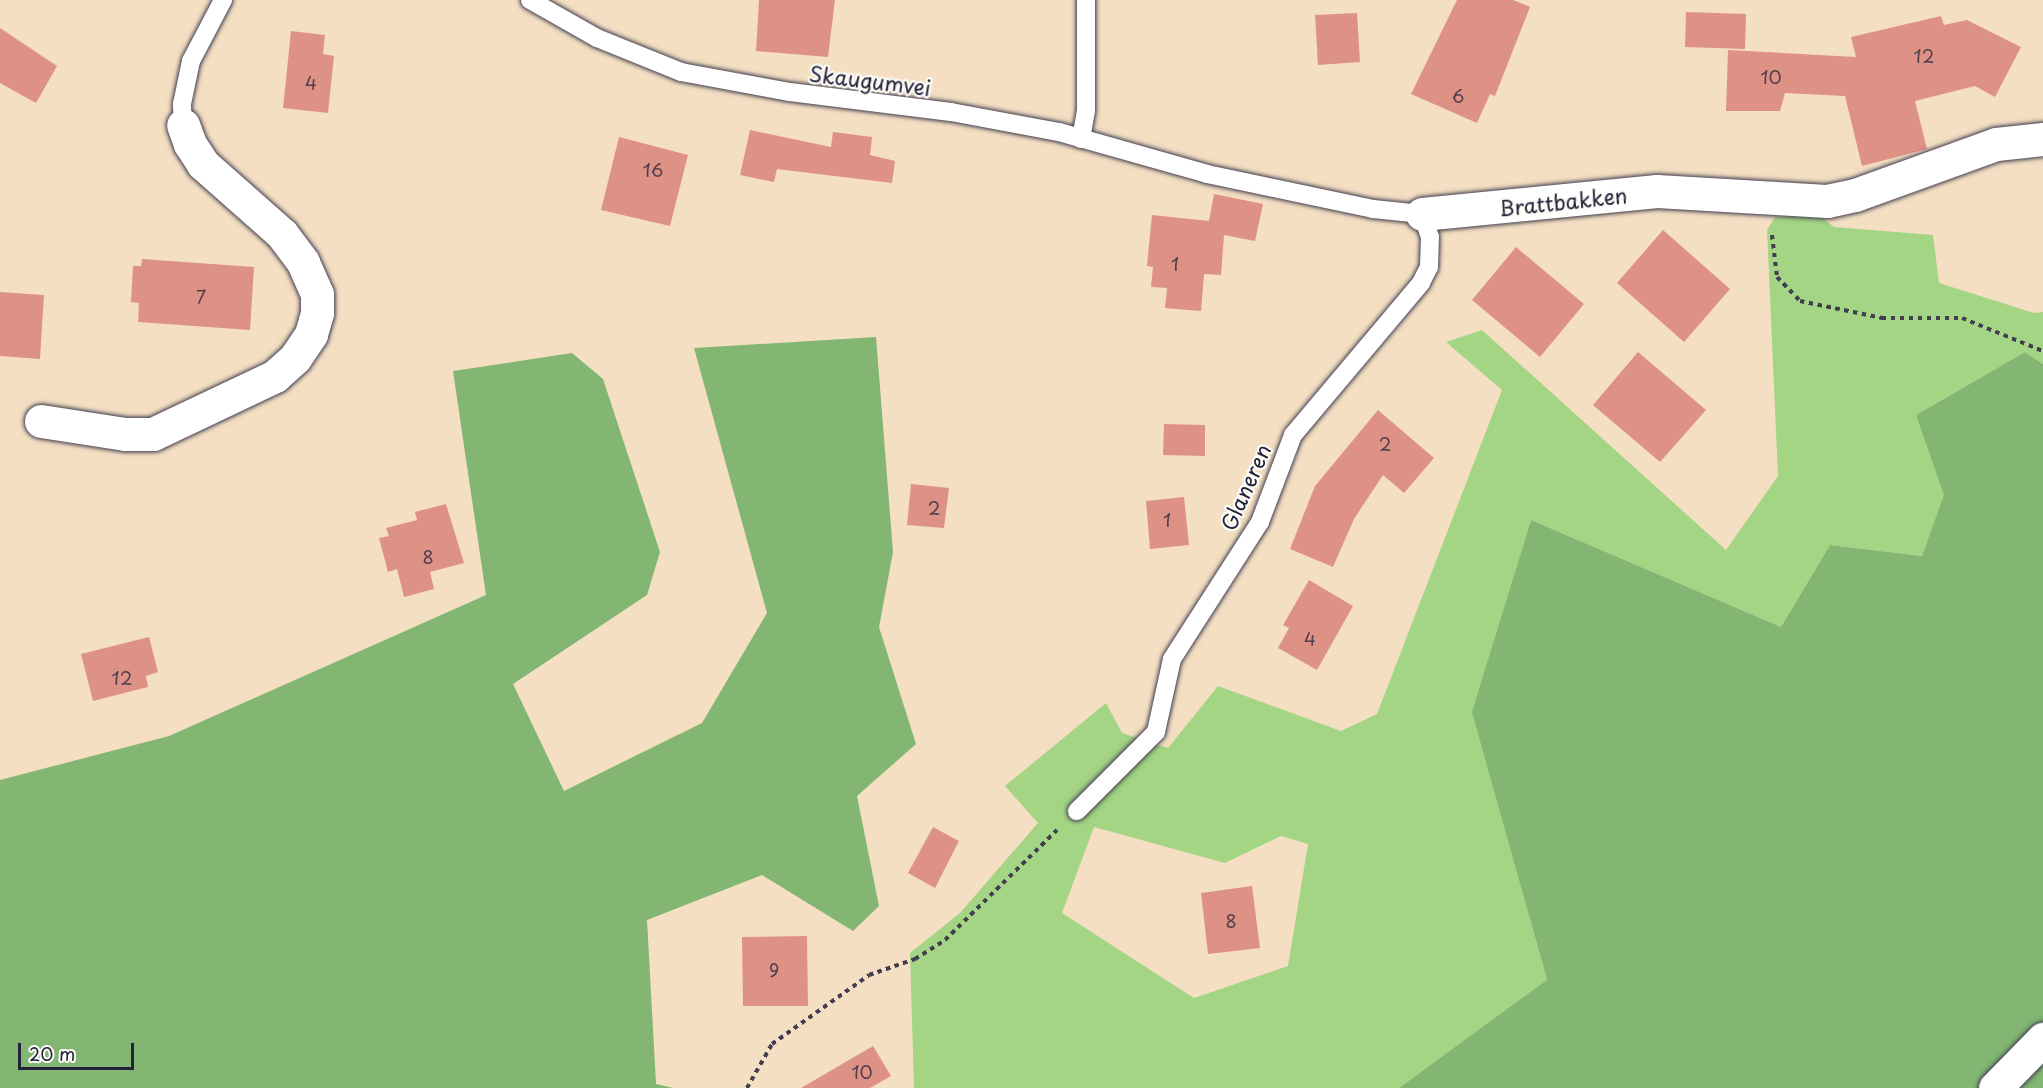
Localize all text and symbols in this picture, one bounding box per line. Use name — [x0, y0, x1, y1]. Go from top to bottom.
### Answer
house number: 12 — [1914, 45, 1934, 67]
street label: Skaugumvei — [808, 60, 932, 100]
house number: 10 — [1760, 66, 1782, 88]
house number: 4 — [305, 72, 317, 94]
house number: 6 — [1452, 85, 1464, 107]
house number: 16 — [643, 159, 663, 181]
street label: Brattbakken — [1498, 182, 1628, 220]
house number: 1 — [1171, 253, 1179, 275]
house number: 7 — [196, 286, 206, 308]
house number: 2 — [1379, 433, 1391, 455]
street label: Glaneren — [1215, 440, 1275, 534]
house number: 2 — [928, 497, 940, 519]
house number: 1 — [1163, 509, 1171, 531]
house number: 8 — [422, 546, 434, 568]
house number: 4 — [1304, 628, 1316, 650]
house number: 12 — [112, 667, 132, 689]
house number: 8 — [1225, 910, 1237, 932]
house number: 9 — [769, 959, 779, 981]
scale bar — [21, 1031, 136, 1069]
text: 20 m — [29, 1040, 75, 1067]
house number: 10 — [851, 1061, 873, 1083]

